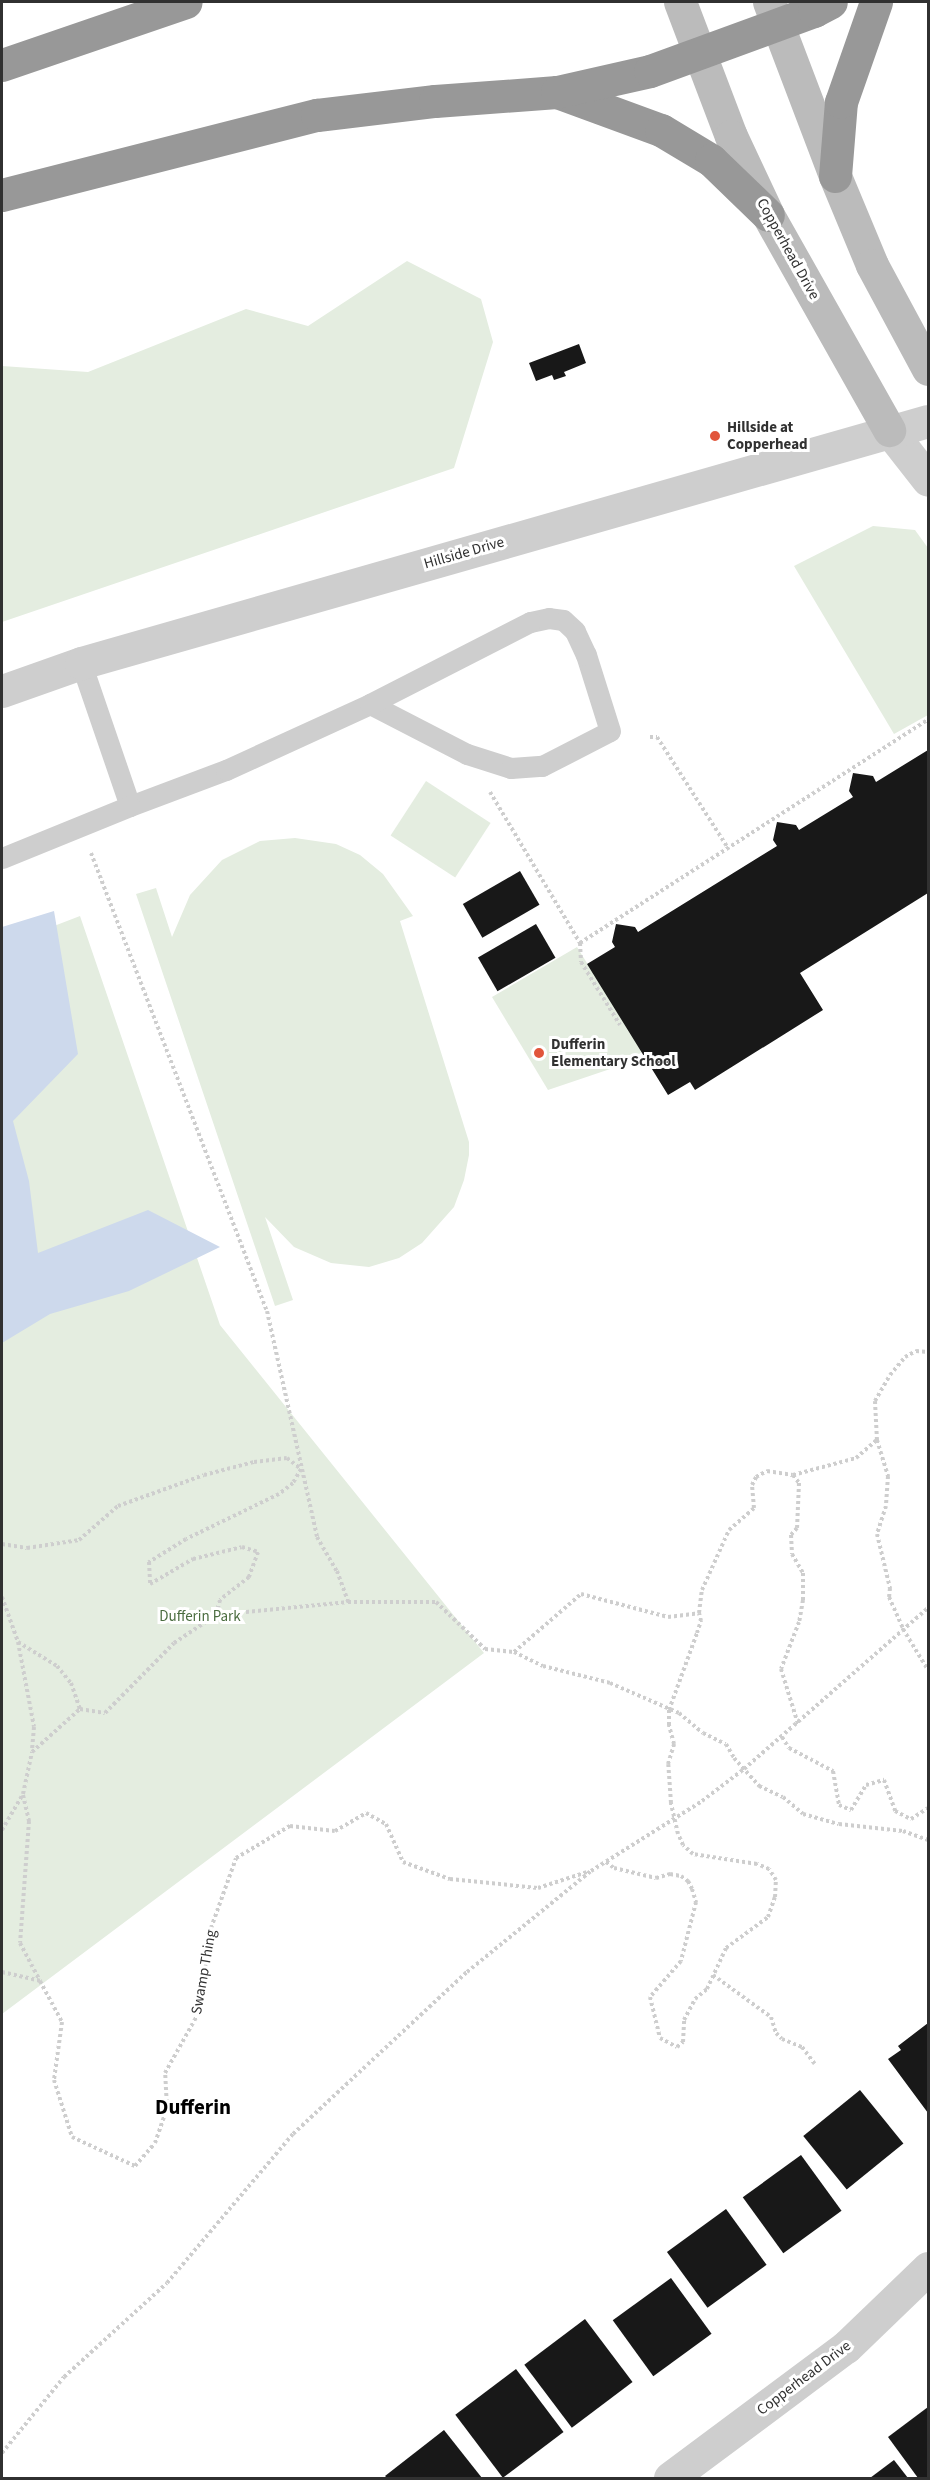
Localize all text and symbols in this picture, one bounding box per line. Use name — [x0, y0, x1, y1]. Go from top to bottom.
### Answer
street label: Copperhead Drive — [753, 195, 823, 303]
place label: Hillside at Copperhead — [727, 418, 808, 453]
marker: Hillside at Copperhead — [708, 429, 722, 443]
street label: Hillside Drive — [422, 533, 506, 573]
place label: Dufferin Elementary School — [551, 1035, 676, 1070]
marker: Dufferin Elementary School — [532, 1046, 546, 1060]
park label: Dufferin Park — [159, 1608, 241, 1626]
street label: Swamp Thing — [188, 1928, 220, 2016]
district label: Dufferin — [155, 2094, 231, 2120]
street label: Copperhead Drive — [754, 2337, 854, 2419]

